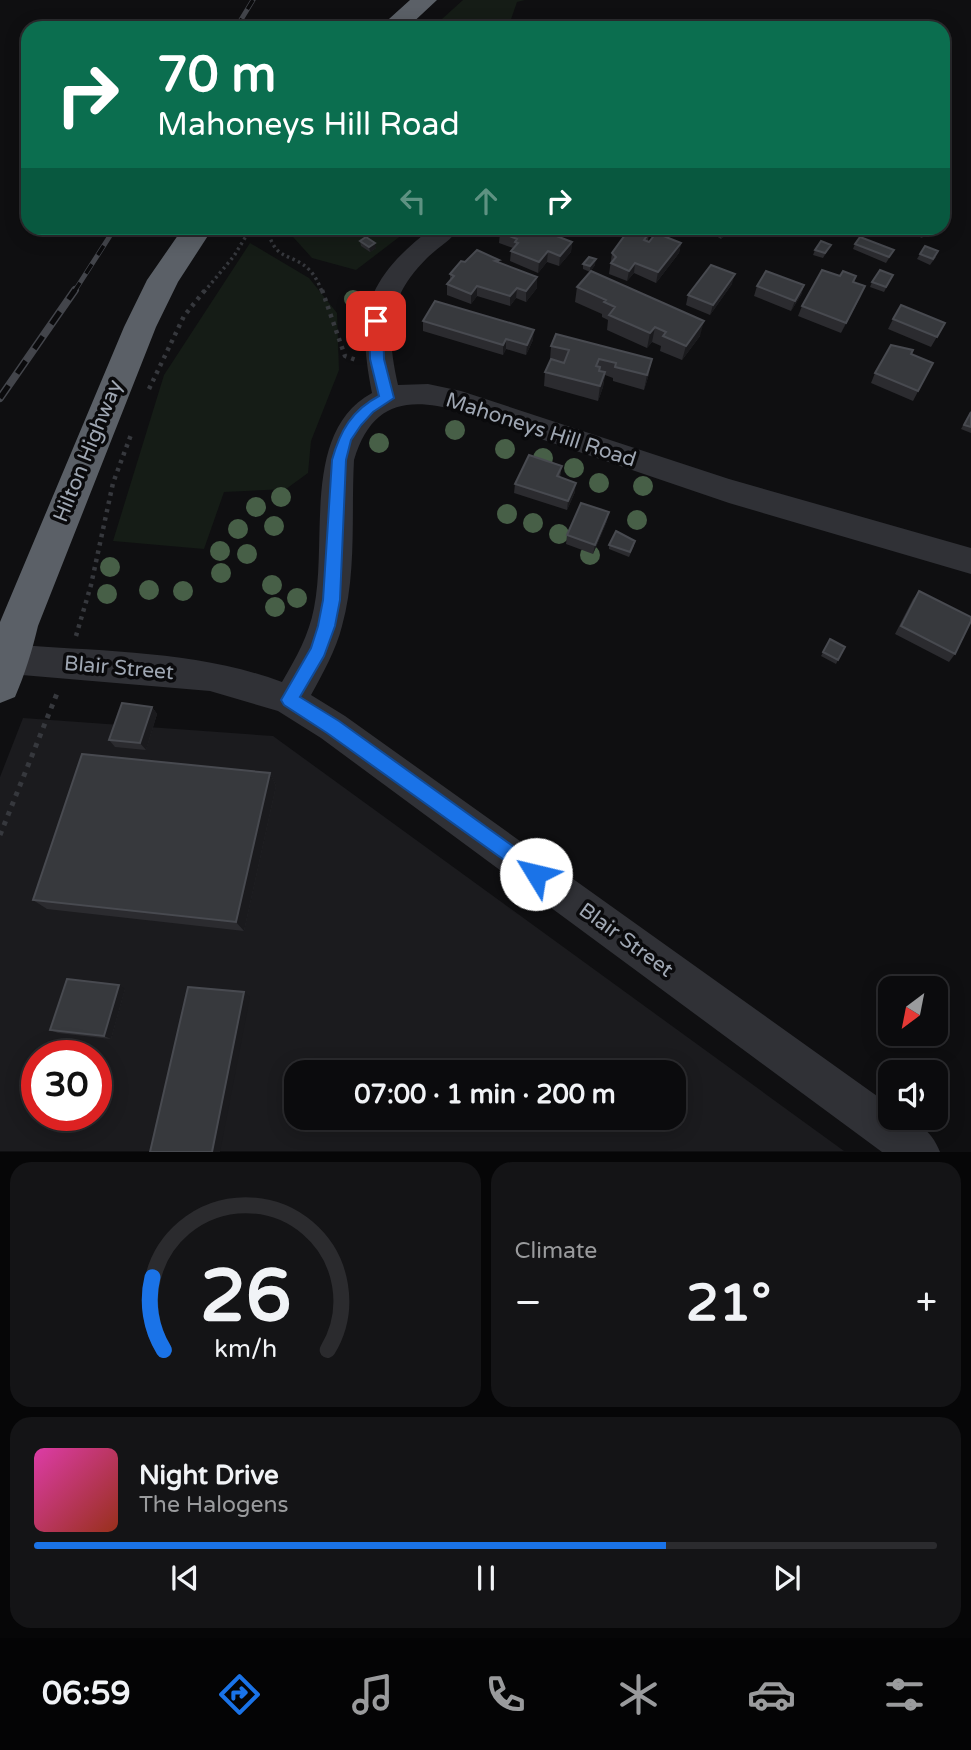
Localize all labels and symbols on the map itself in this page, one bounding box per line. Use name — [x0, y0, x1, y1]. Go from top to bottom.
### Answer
pin — [346, 291, 406, 351]
street label: Hilton Highway — [48, 376, 128, 526]
street label: Mahoneys Hill Road — [443, 387, 639, 473]
street label: Blair Street — [63, 651, 175, 685]
position arrow — [499, 837, 573, 911]
street label: Blair Street — [574, 898, 678, 982]
north arrow — [878, 976, 948, 1046]
speed limit sign: 30 — [21, 1040, 112, 1131]

